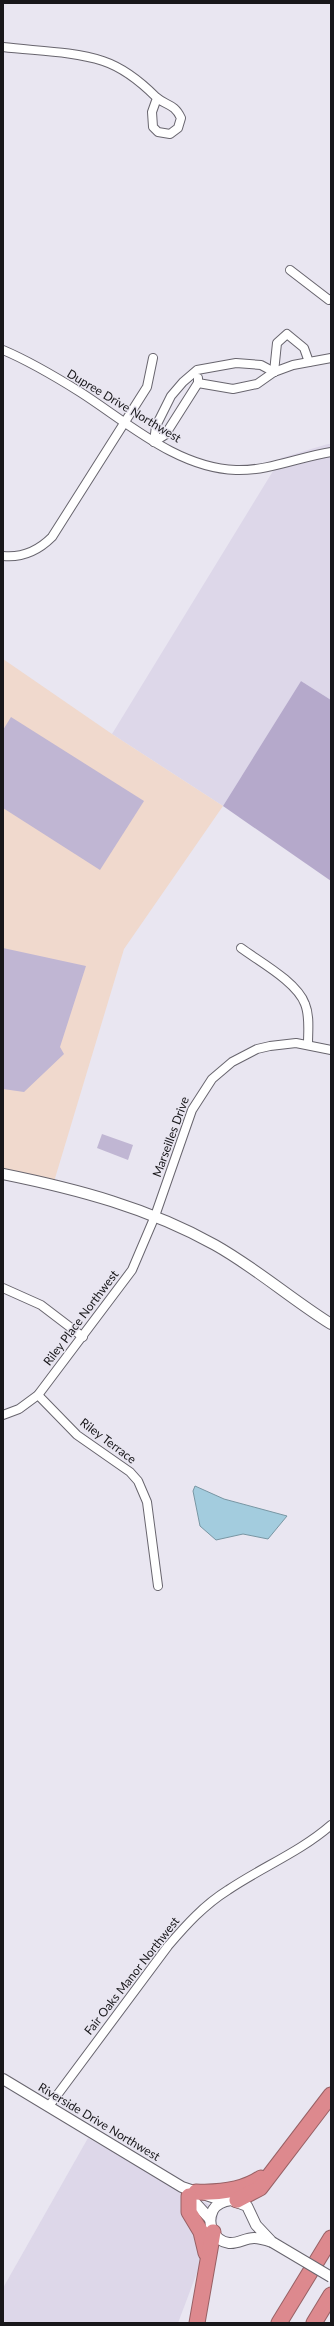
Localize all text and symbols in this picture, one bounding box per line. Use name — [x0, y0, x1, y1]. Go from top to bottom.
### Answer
street label: Dupree Drive Northwest — [65, 366, 185, 446]
street label: Marseilles Drive — [149, 1095, 192, 1179]
street label: Riley Place Northwest — [40, 1266, 122, 1368]
street label: Riley Terrace — [77, 1415, 139, 1467]
street label: Fair Oaks Manor Northwest — [81, 1913, 183, 2038]
street label: Riverside Drive Northwest — [36, 2079, 163, 2164]

